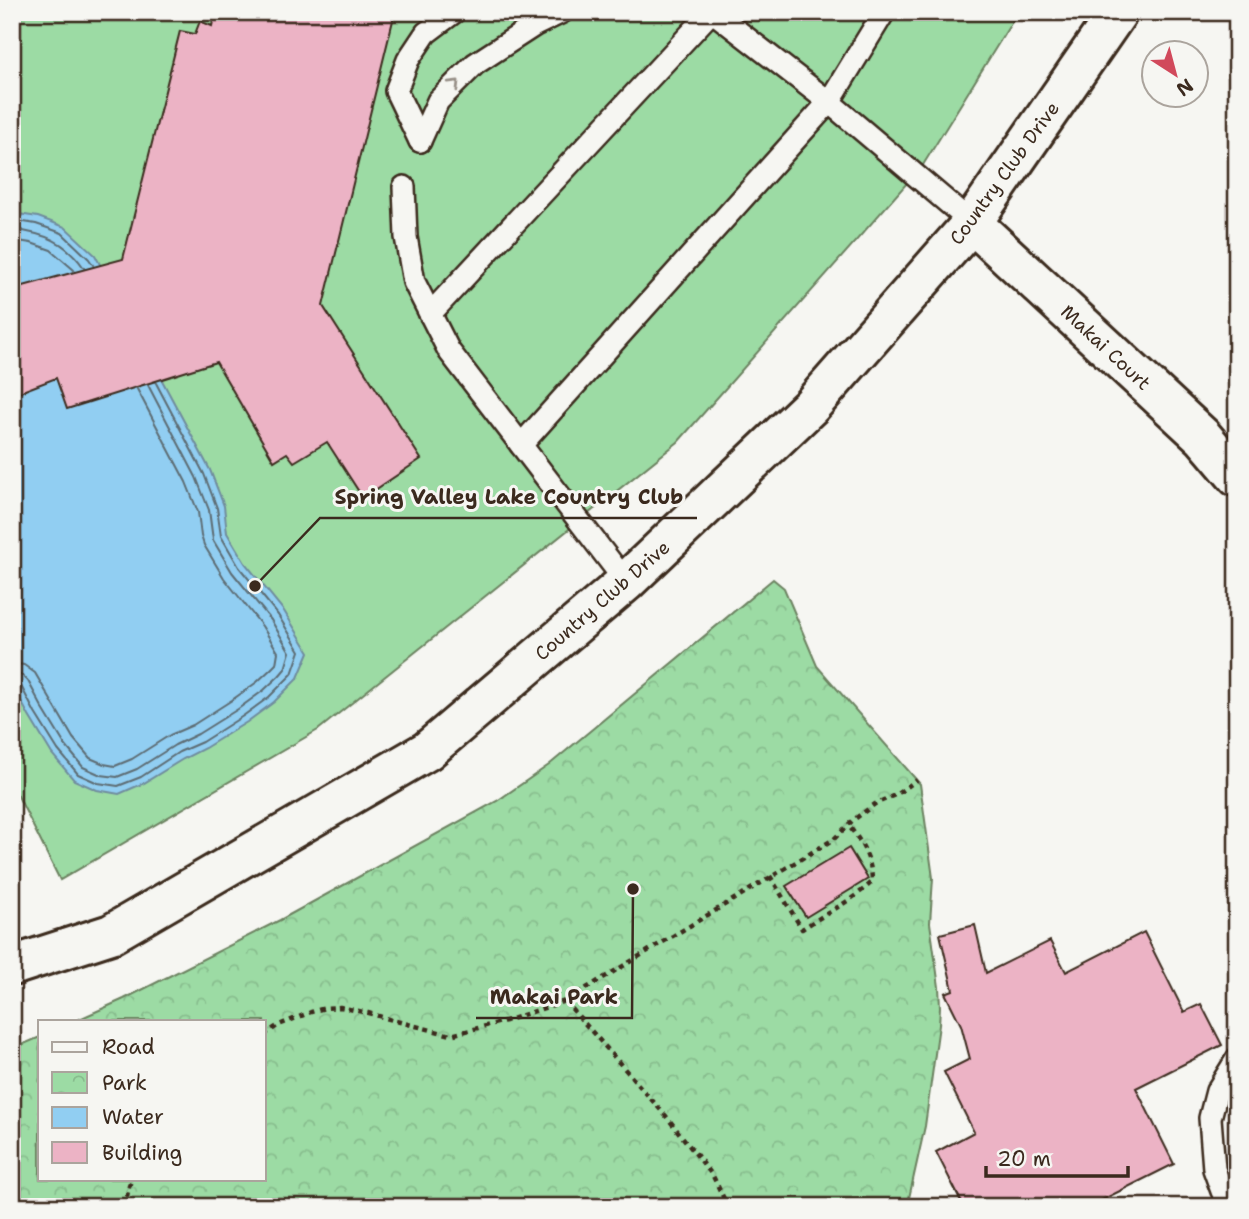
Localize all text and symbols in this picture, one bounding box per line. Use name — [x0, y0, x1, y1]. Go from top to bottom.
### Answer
north arrow — [1140, 38, 1210, 108]
text: N — [1171, 73, 1198, 102]
one-way arrow — [447, 79, 460, 92]
street label: Country Club Drive — [944, 97, 1065, 250]
street label: Makai Court — [1055, 299, 1156, 395]
callout: Spring Valley Lake Country Club — [320, 476, 697, 518]
text: Spring Valley Lake Country Club — [335, 483, 683, 511]
street label: Country Club Drive — [530, 535, 675, 666]
callout: Makai Park — [476, 976, 632, 1018]
text: Makai Park — [490, 983, 618, 1011]
legend — [38, 1020, 266, 1180]
text: Road — [102, 1033, 155, 1061]
text: Park — [102, 1069, 147, 1097]
text: Water — [102, 1103, 164, 1131]
scale bar — [986, 1135, 1128, 1179]
text: Building — [102, 1139, 182, 1167]
text: 20 m — [997, 1145, 1051, 1173]

